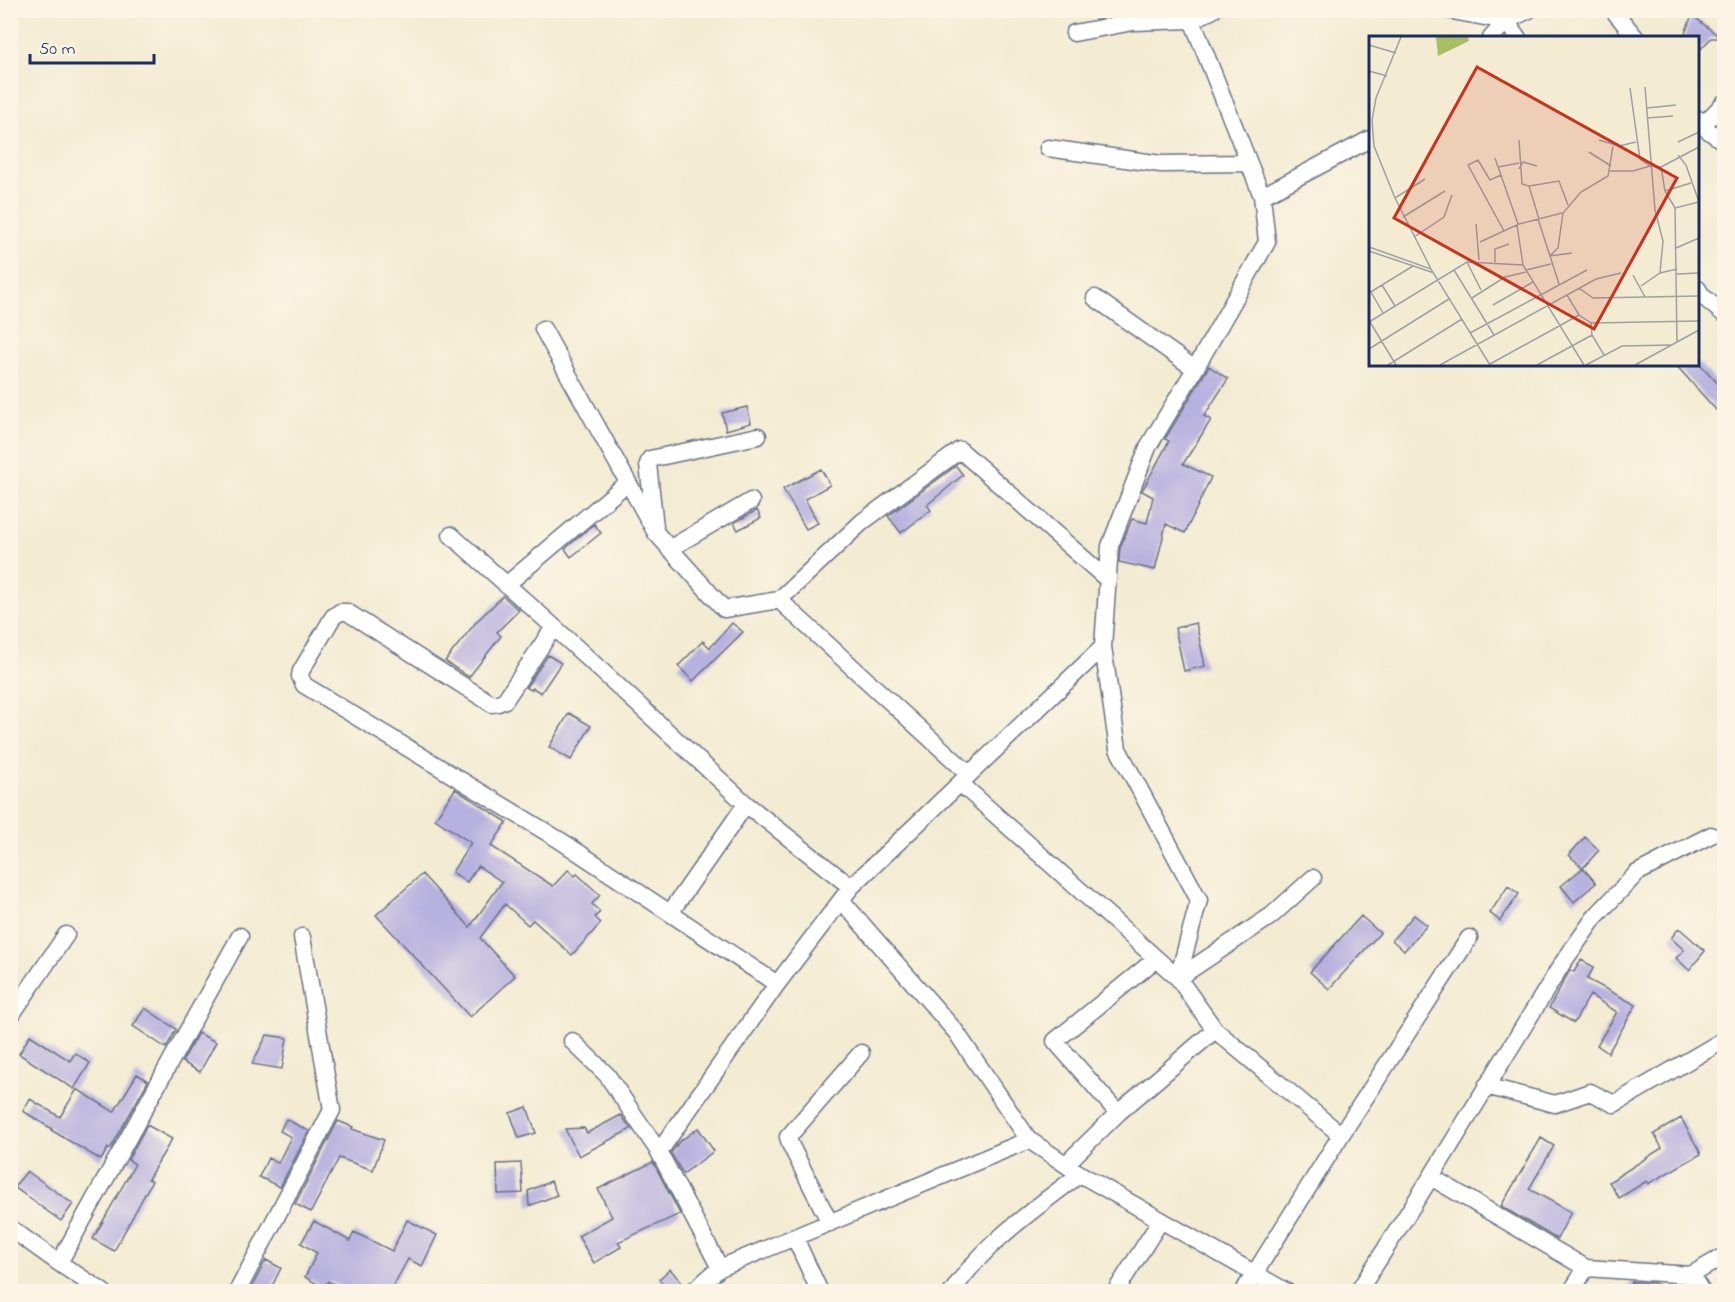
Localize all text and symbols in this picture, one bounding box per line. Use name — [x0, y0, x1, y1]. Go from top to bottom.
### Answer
scale bar — [30, 27, 154, 65]
inset map — [1369, 36, 1699, 366]
text: 50 m — [39, 37, 76, 63]

